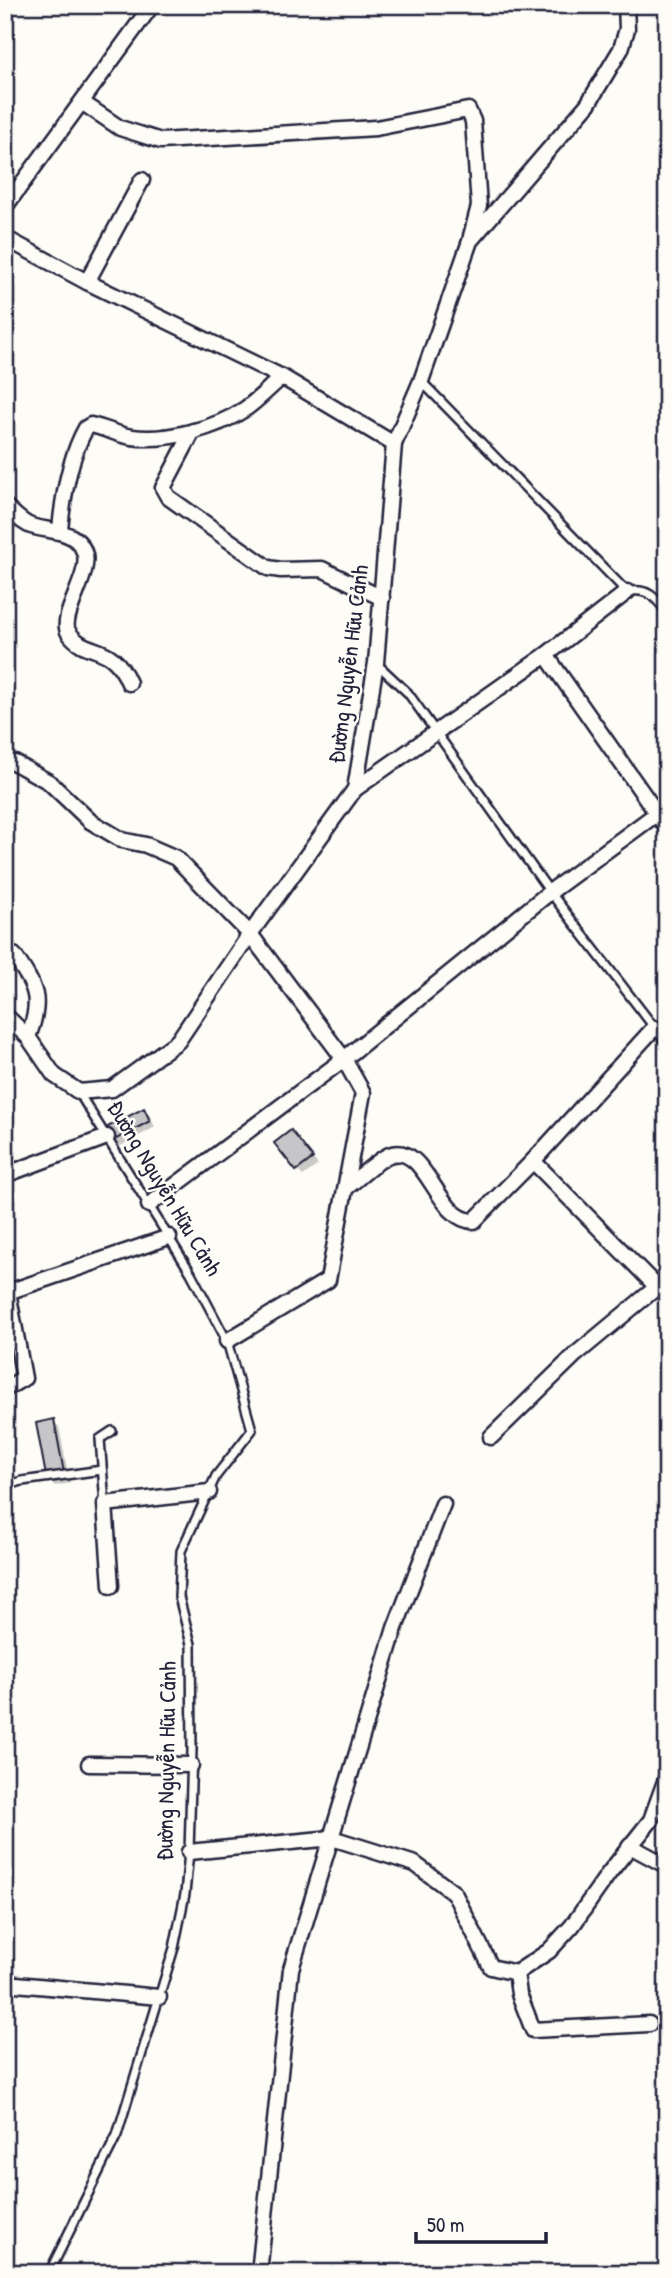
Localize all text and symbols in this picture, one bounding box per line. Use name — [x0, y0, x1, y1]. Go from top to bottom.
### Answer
street label: Đường Nguyễn Hữu Cảnh — [320, 563, 375, 765]
street label: Đường Nguyễn Hữu Cảnh — [101, 1094, 230, 1281]
street label: Đường Nguyễn Hữu Cảnh — [148, 1661, 183, 1861]
scale bar — [416, 2201, 546, 2245]
text: 50 m — [427, 2210, 464, 2239]

